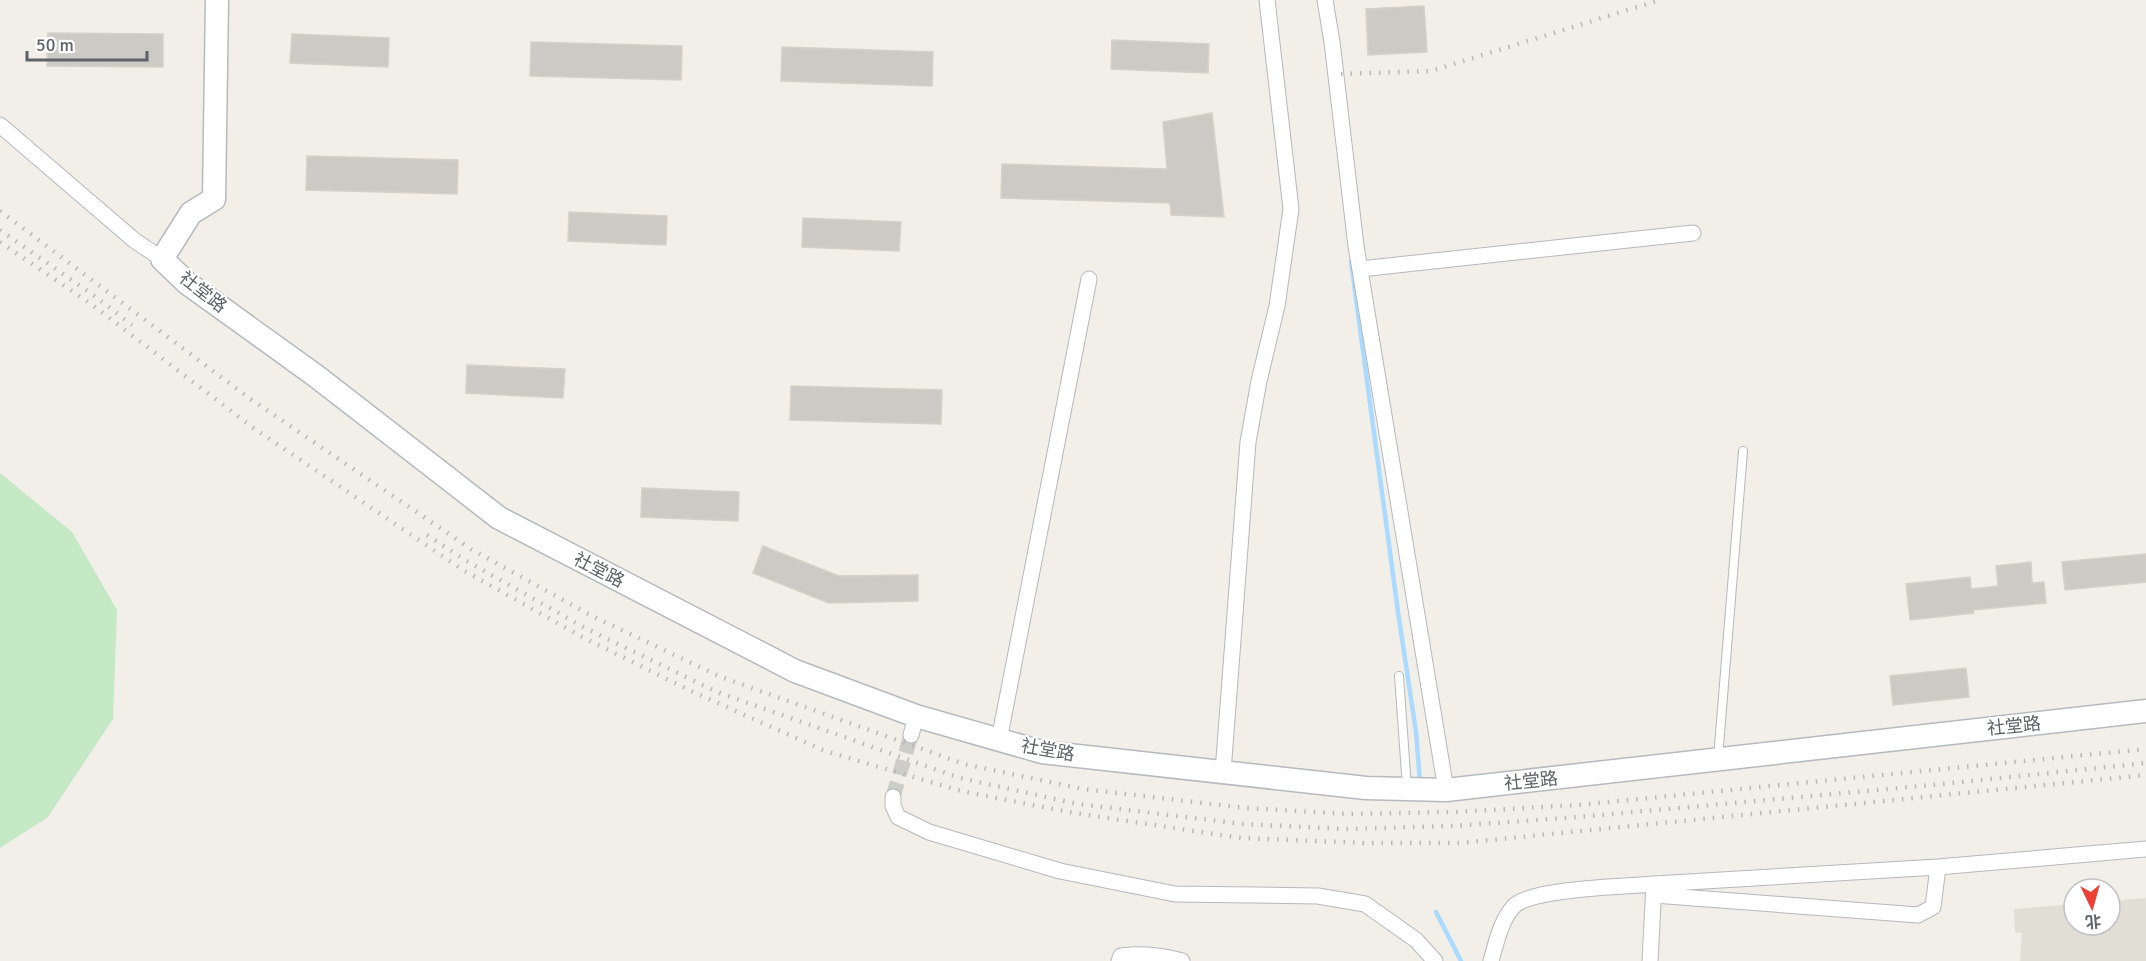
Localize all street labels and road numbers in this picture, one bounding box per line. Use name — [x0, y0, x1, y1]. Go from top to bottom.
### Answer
street label: 社堂路 — [175, 267, 231, 317]
street label: 社堂路 — [570, 548, 628, 592]
street label: 社堂路 — [1986, 712, 2042, 740]
street label: 社堂路 — [1020, 734, 1076, 766]
street label: 社堂路 — [1503, 767, 1559, 795]

